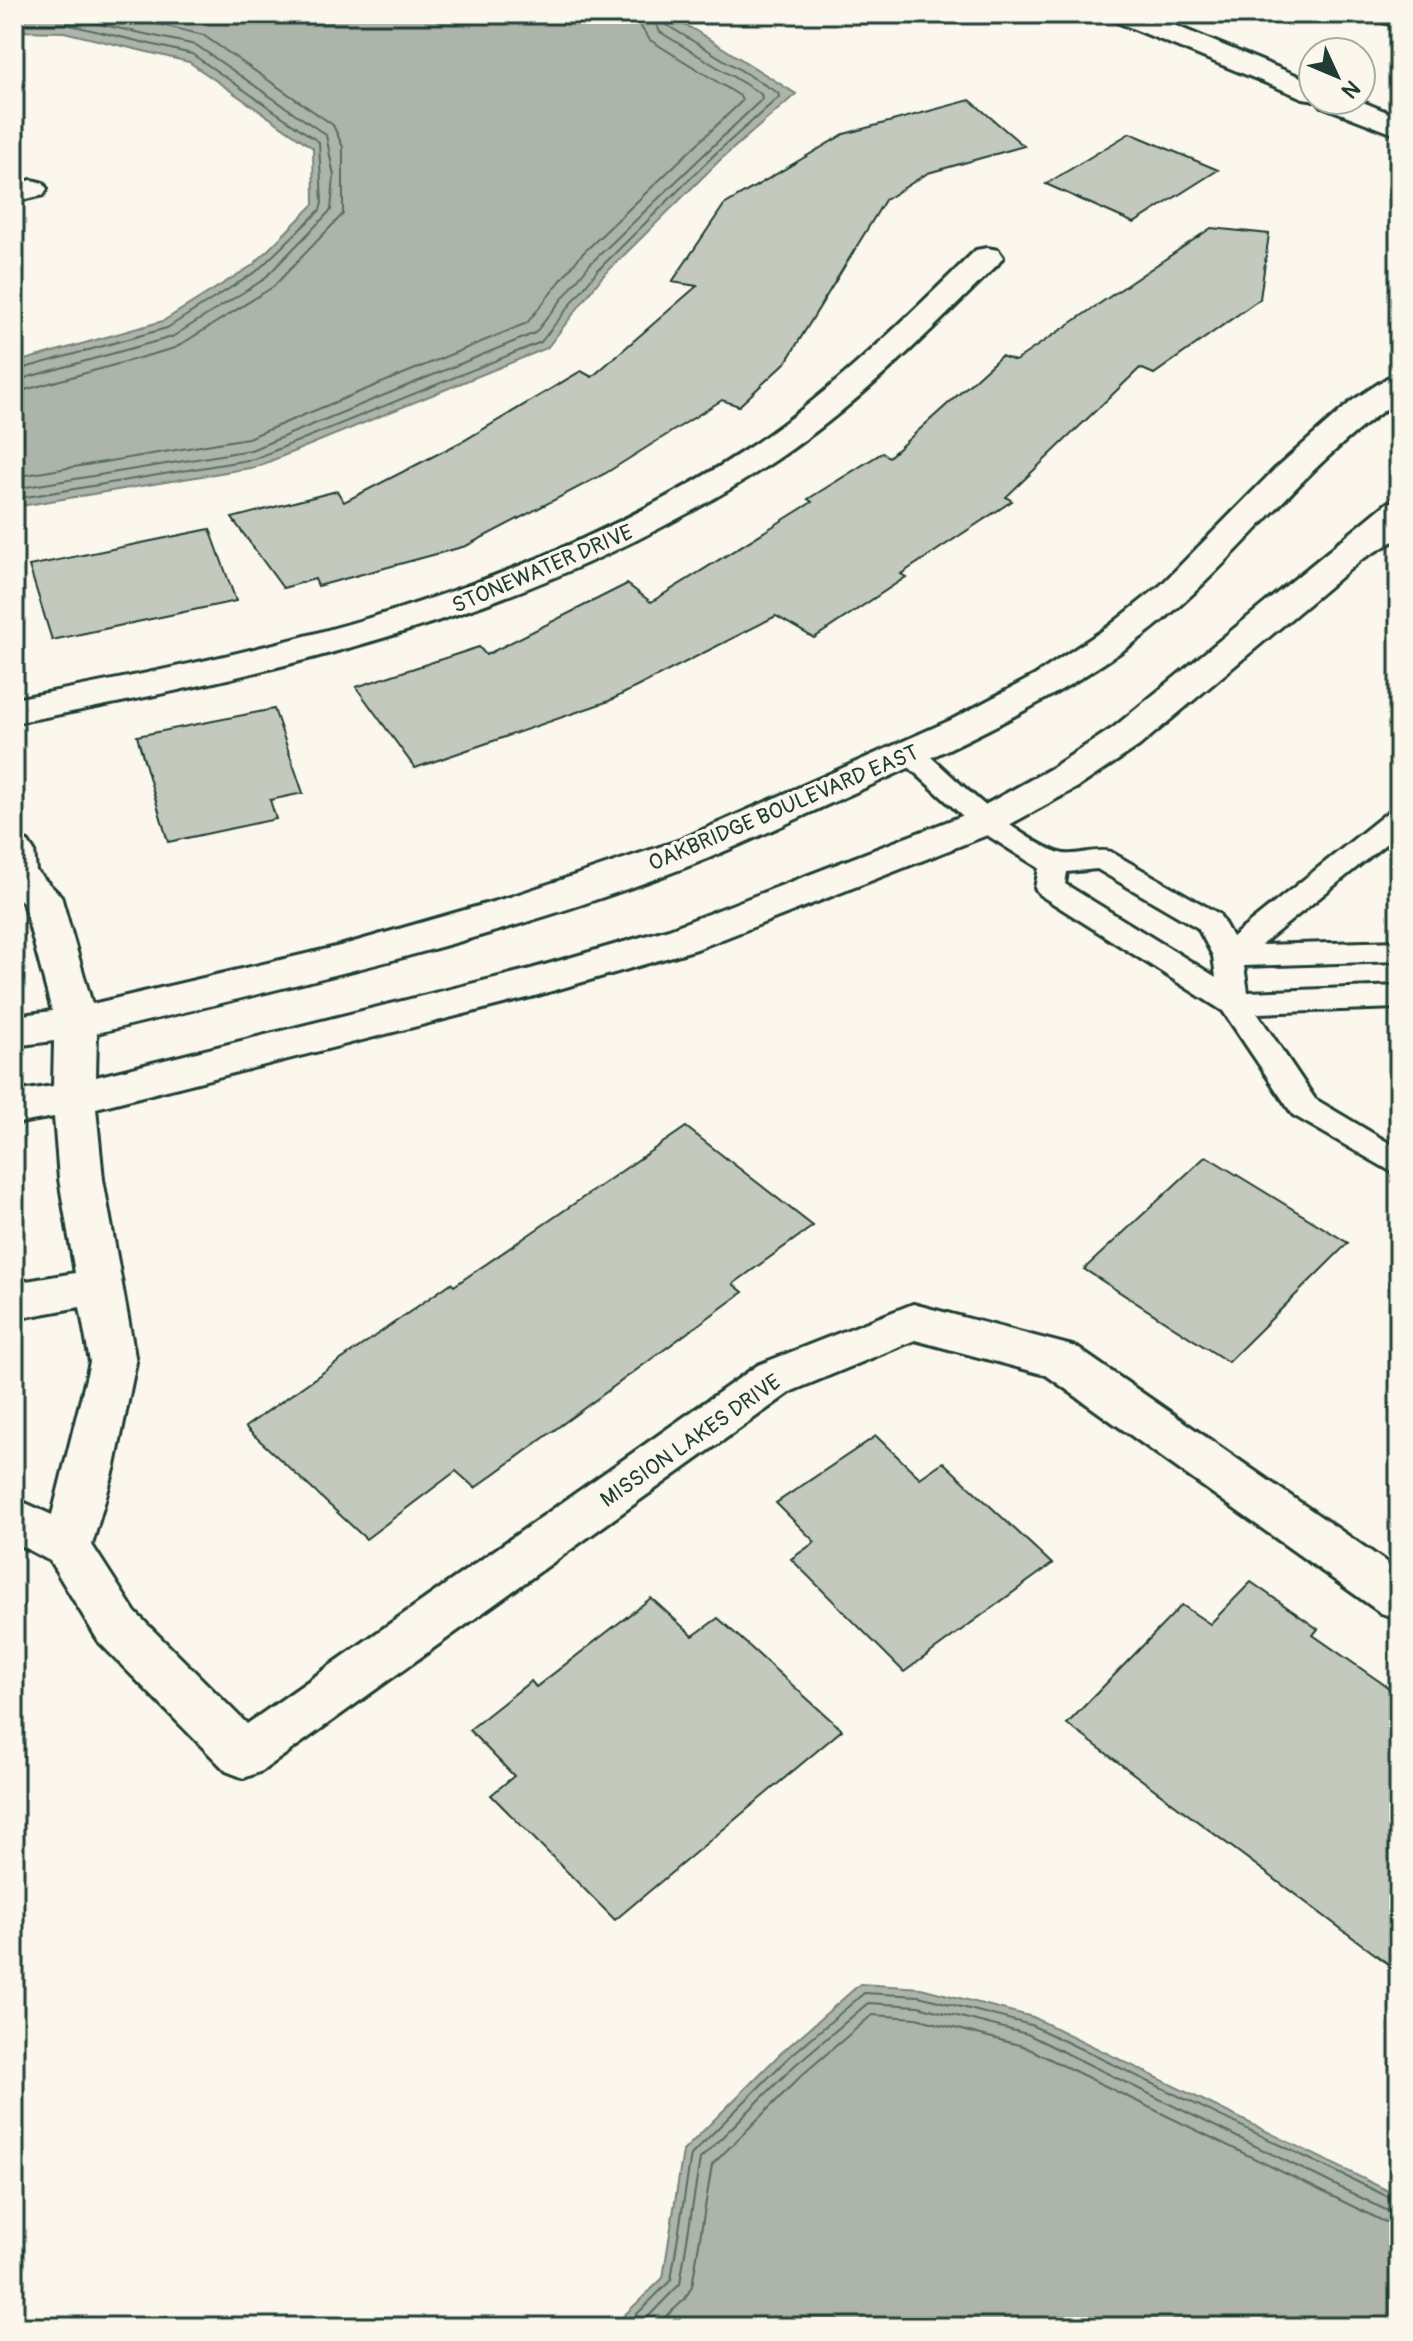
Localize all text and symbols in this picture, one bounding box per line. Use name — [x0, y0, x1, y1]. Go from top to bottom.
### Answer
north arrow — [1297, 36, 1377, 116]
text: N — [1335, 74, 1366, 104]
street label: STONEWATER DRIVE — [448, 518, 637, 620]
street label: OAKBRIDGE BOULEVARD EAST — [644, 738, 922, 877]
street label: MISSION LAKES DRIVE — [595, 1368, 786, 1514]

